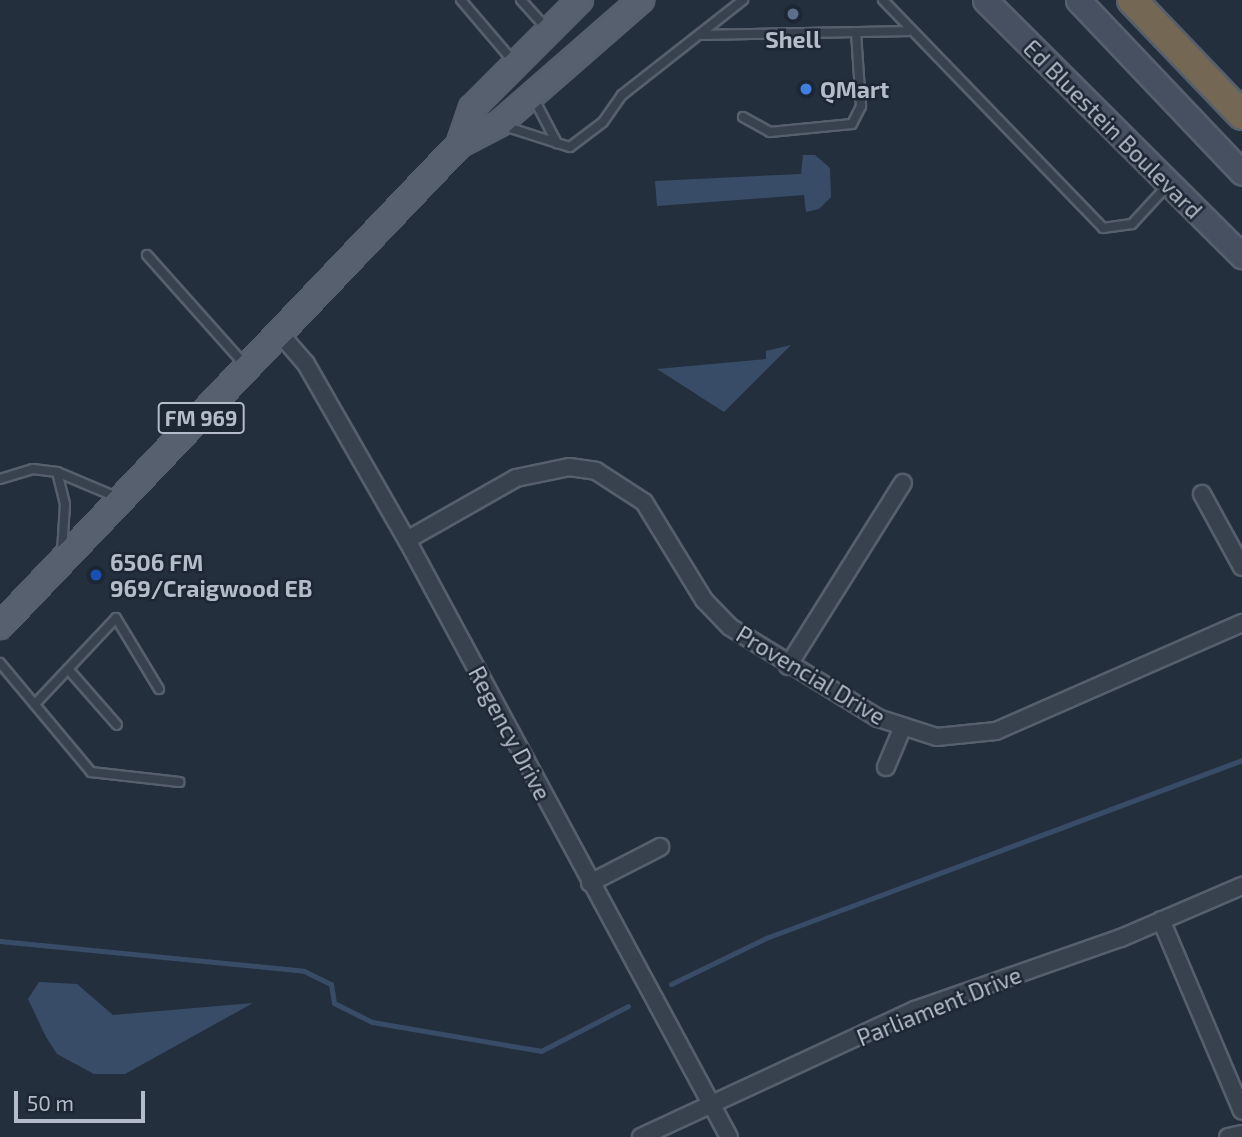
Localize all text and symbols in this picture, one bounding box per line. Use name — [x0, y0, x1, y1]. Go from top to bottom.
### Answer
marker: Shell — [785, 6, 801, 22]
place label: Shell — [765, 25, 821, 53]
street label: Ed Bluestein Boulevard — [1018, 34, 1208, 224]
place label: QMart — [820, 75, 889, 103]
marker: QMart — [798, 81, 814, 97]
road number: FM 969 — [157, 400, 245, 436]
place label: 6506 FM 969/Craigwood EB — [110, 548, 312, 602]
marker: 6506 FM 969/Craigwood EB — [88, 567, 104, 583]
street label: Provencial Drive — [731, 620, 891, 730]
street label: Regency Drive — [463, 661, 557, 805]
street label: Parliament Drive — [853, 960, 1025, 1052]
scale bar — [18, 1078, 149, 1122]
text: 50 m — [27, 1090, 74, 1115]

